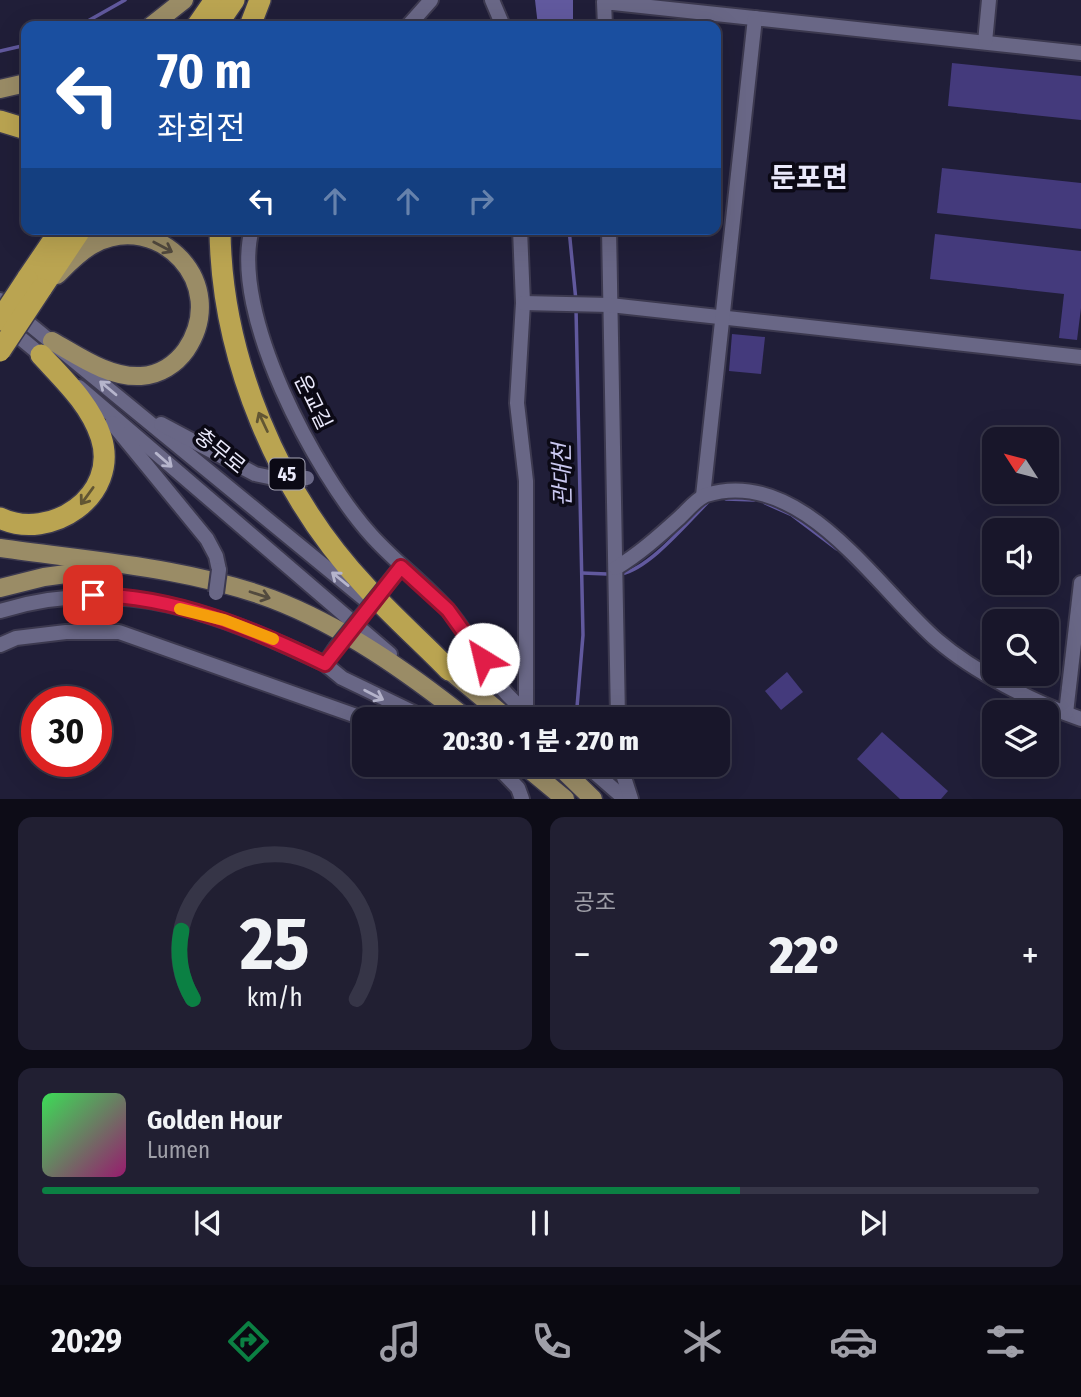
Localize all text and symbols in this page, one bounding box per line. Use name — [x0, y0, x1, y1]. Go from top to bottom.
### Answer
text: 70 m — [157, 42, 252, 101]
icon: left — [42, 49, 133, 140]
text: 좌회전 — [157, 109, 245, 147]
district label: 둔포면 — [770, 161, 848, 194]
icon: left — [243, 182, 281, 220]
icon: ahead — [316, 182, 354, 220]
icon: ahead — [389, 182, 427, 220]
icon: right — [462, 182, 500, 220]
one-way arrow — [152, 241, 173, 255]
street label: 운교길 — [289, 370, 337, 434]
one-way arrow — [99, 380, 117, 396]
one-way arrow — [256, 412, 269, 433]
street label: 충무로 — [189, 423, 251, 479]
north arrow — [982, 427, 1059, 504]
map controls — [982, 427, 1059, 777]
water label: 관대천 — [547, 440, 577, 507]
one-way arrow — [155, 452, 173, 468]
road number: 45 — [270, 458, 304, 489]
one-way arrow — [80, 487, 95, 505]
button: sound — [982, 518, 1059, 595]
pin — [63, 565, 123, 625]
one-way arrow — [331, 572, 349, 588]
icon: arrive — [74, 576, 112, 614]
one-way arrow — [248, 590, 270, 602]
button: search — [982, 609, 1059, 686]
position arrow — [446, 622, 520, 696]
speed limit sign: 30 — [21, 686, 112, 777]
one-way arrow — [363, 688, 384, 702]
button: layers — [982, 700, 1059, 777]
text: 20:30 · 1 분 · 270 m — [443, 726, 639, 757]
text: 공조 — [574, 888, 616, 916]
text: 25 — [239, 902, 309, 989]
text: 22° — [770, 924, 843, 987]
text: − — [574, 932, 591, 978]
text: + — [1022, 932, 1039, 978]
text: km/h — [247, 983, 303, 1013]
text: Golden Hour — [147, 1105, 282, 1136]
text: Lumen — [147, 1136, 210, 1164]
icon: previous — [189, 1204, 227, 1242]
icon: pause — [521, 1204, 559, 1242]
icon: next — [854, 1204, 892, 1242]
icon: directions — [224, 1317, 273, 1366]
icon: music — [376, 1317, 425, 1366]
icon: phone — [527, 1317, 576, 1366]
icon: climate — [678, 1317, 727, 1366]
icon: car — [829, 1317, 878, 1366]
icon: filters — [981, 1317, 1030, 1366]
text: 20:29 — [51, 1322, 122, 1360]

